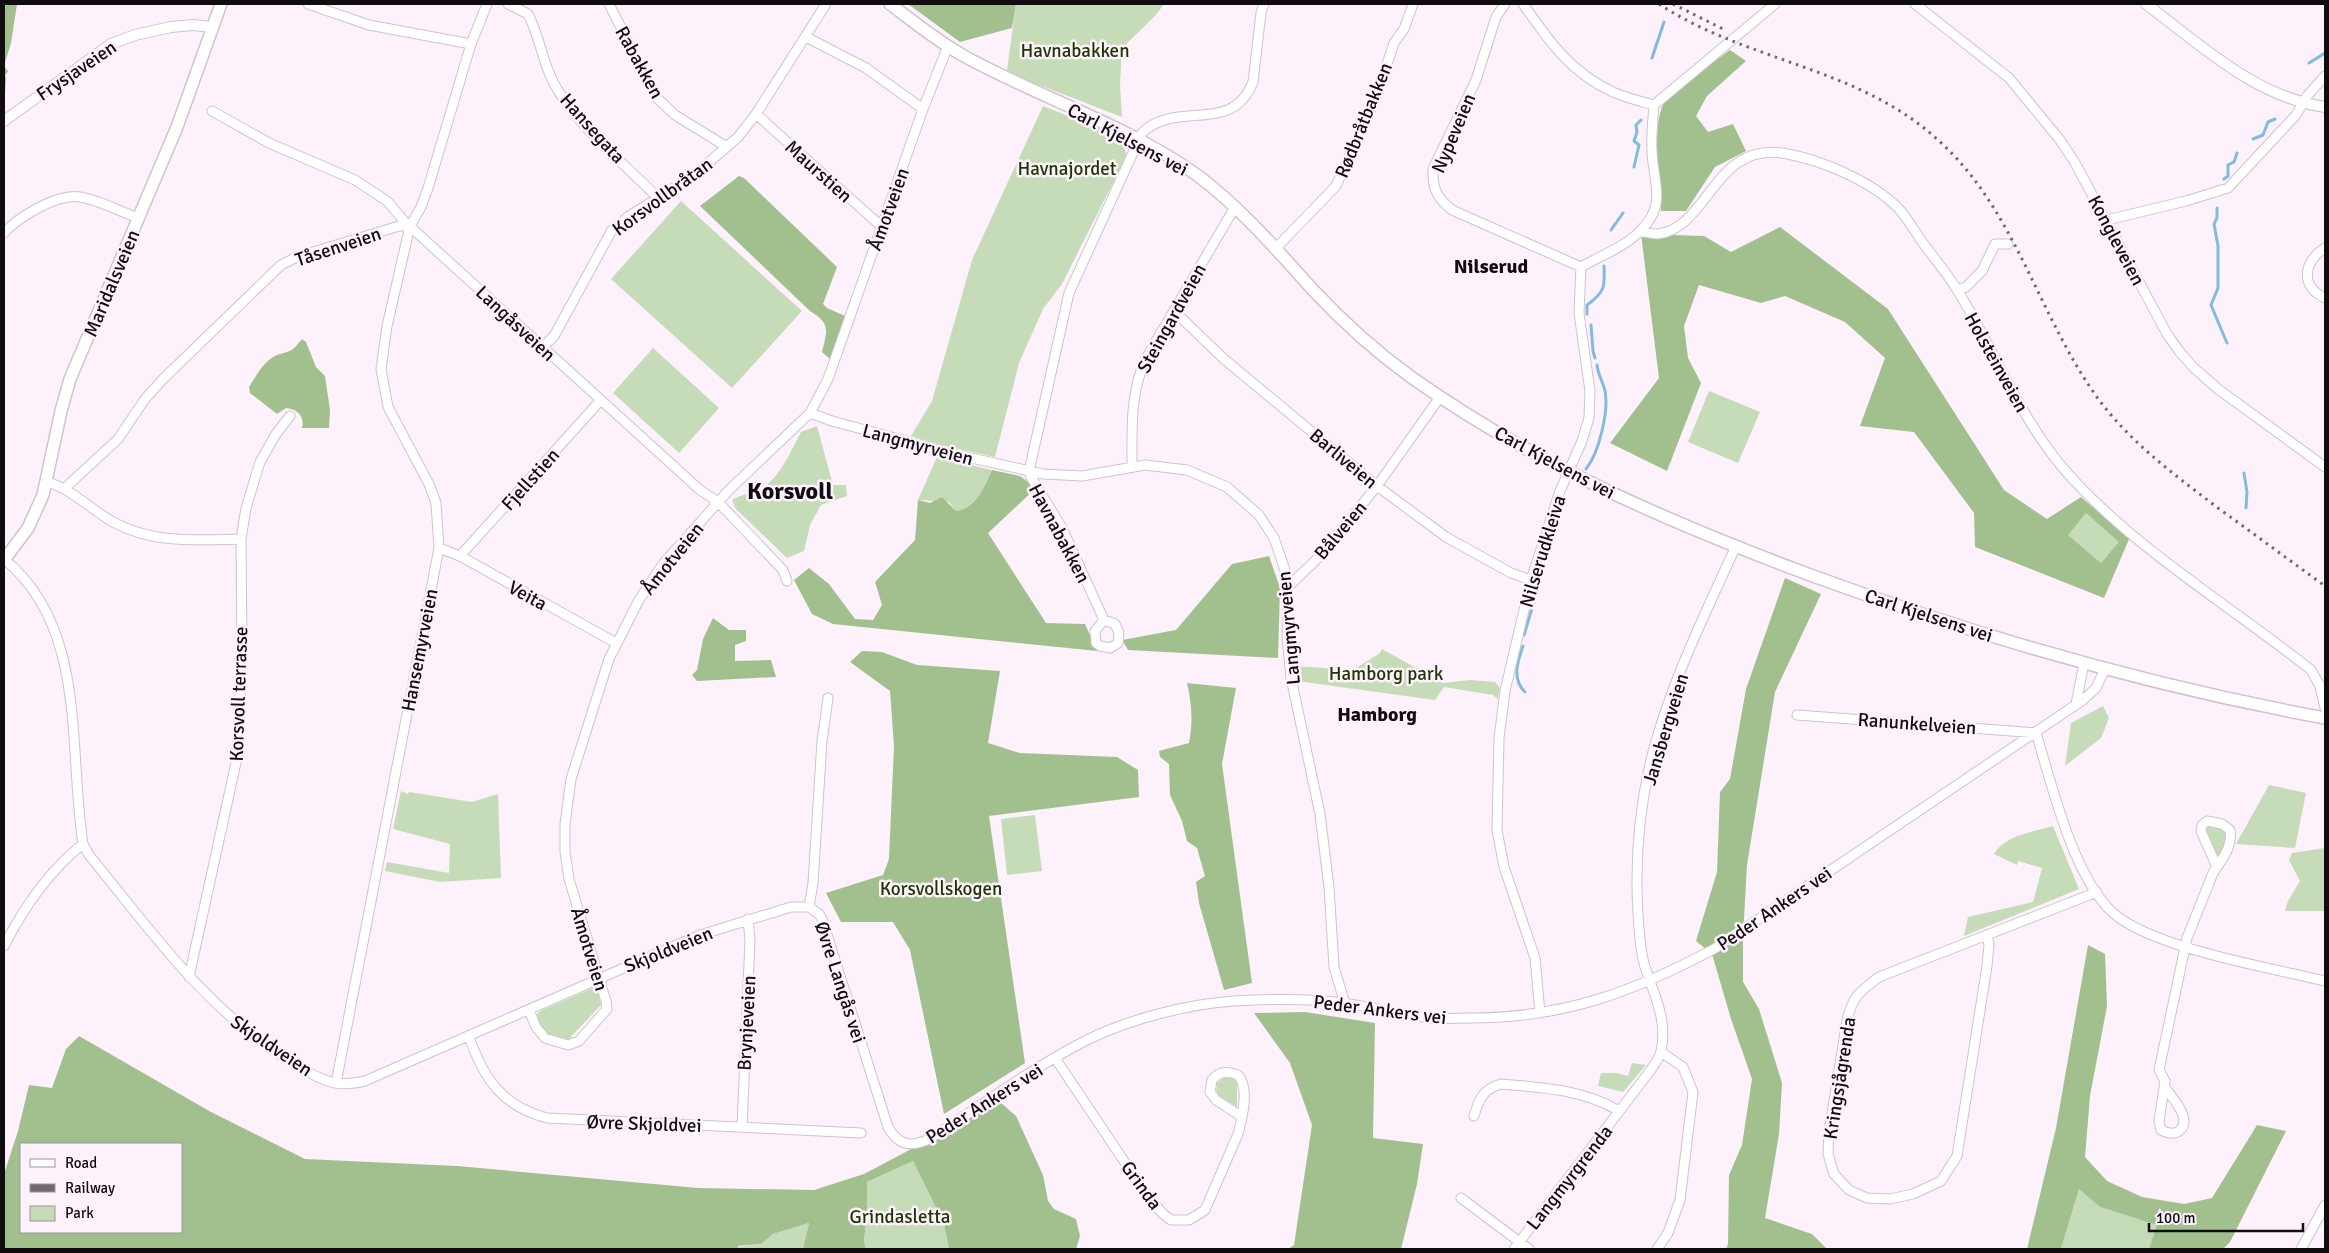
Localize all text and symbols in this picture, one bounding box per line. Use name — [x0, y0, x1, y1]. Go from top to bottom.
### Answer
street label: Rabakken — [609, 22, 669, 103]
street label: Frysjaveien — [32, 35, 121, 106]
park label: Havnabakken — [1020, 39, 1130, 63]
street label: Rødbråtbakken — [1330, 59, 1398, 182]
street label: Hansegata — [554, 89, 630, 169]
street label: Nypeveien — [1426, 90, 1481, 177]
street label: Carl Kjelsens vei — [1063, 98, 1192, 182]
street label: Maurstien — [780, 135, 857, 208]
street label: Korsvollbråtan — [608, 152, 718, 241]
park label: Havnajordet — [1017, 157, 1117, 181]
street label: Åmotveien — [863, 165, 915, 254]
street label: Kongleveien — [2082, 191, 2150, 290]
street label: Tåsenveien — [292, 222, 384, 272]
street label: Maridalsveien — [79, 226, 145, 341]
district label: Nilserud — [1454, 254, 1529, 279]
street label: Steingardveien — [1132, 260, 1212, 377]
street label: Langåsveien — [470, 281, 560, 367]
street label: Holsteinveien — [1959, 308, 2033, 417]
street label: Langmyrveien — [860, 419, 976, 471]
street label: Carl Kjelsens vei — [1490, 421, 1619, 505]
street label: Barliveien — [1304, 423, 1382, 494]
street label: Fjellstien — [496, 443, 565, 516]
district label: Korsvoll — [747, 476, 833, 506]
street label: Havnabakken — [1023, 480, 1095, 587]
street label: Nilserudkleiva — [1514, 492, 1571, 610]
street label: Bålveien — [1309, 496, 1372, 565]
street label: Åmotveien — [636, 518, 709, 600]
street label: Langmyrveien — [1272, 570, 1306, 686]
street label: Veita — [504, 575, 551, 616]
street label: Carl Kjelsens vei — [1862, 584, 1996, 648]
street label: Hansemyrveien — [396, 587, 444, 714]
street label: Korsvoll terrasse — [225, 626, 253, 762]
park label: Hamborg park — [1329, 662, 1444, 686]
street label: Jansbergveien — [1638, 670, 1694, 788]
district label: Hamborg — [1337, 702, 1417, 727]
street label: Ranunkelveien — [1857, 708, 1977, 740]
street label: Peder Ankers vei — [1712, 861, 1837, 956]
park label: Korsvollskogen — [880, 877, 1002, 901]
street label: Åmotveien — [565, 905, 613, 994]
street label: Øvre Langås vei — [809, 918, 871, 1046]
street label: Skjoldveien — [620, 921, 716, 979]
street label: Brynjeveien — [733, 975, 761, 1071]
street label: Peder Ankers vei — [1312, 990, 1448, 1030]
street label: Skjoldveien — [226, 1010, 317, 1082]
street label: Kringsjågrenda — [1818, 1015, 1862, 1141]
street label: Peder Ankers vei — [921, 1058, 1048, 1149]
street label: Øvre Skjoldvei — [586, 1110, 702, 1138]
street label: Langmyrgrenda — [1521, 1120, 1618, 1235]
legend — [20, 1143, 182, 1233]
text: Road — [65, 1154, 97, 1172]
street label: Grinda — [1115, 1156, 1167, 1215]
text: Railway — [65, 1179, 115, 1197]
scale bar — [2149, 1200, 2303, 1232]
text: Park — [65, 1204, 94, 1222]
park label: Grindasletta — [850, 1205, 950, 1229]
text: 100 m — [2156, 1209, 2196, 1227]

